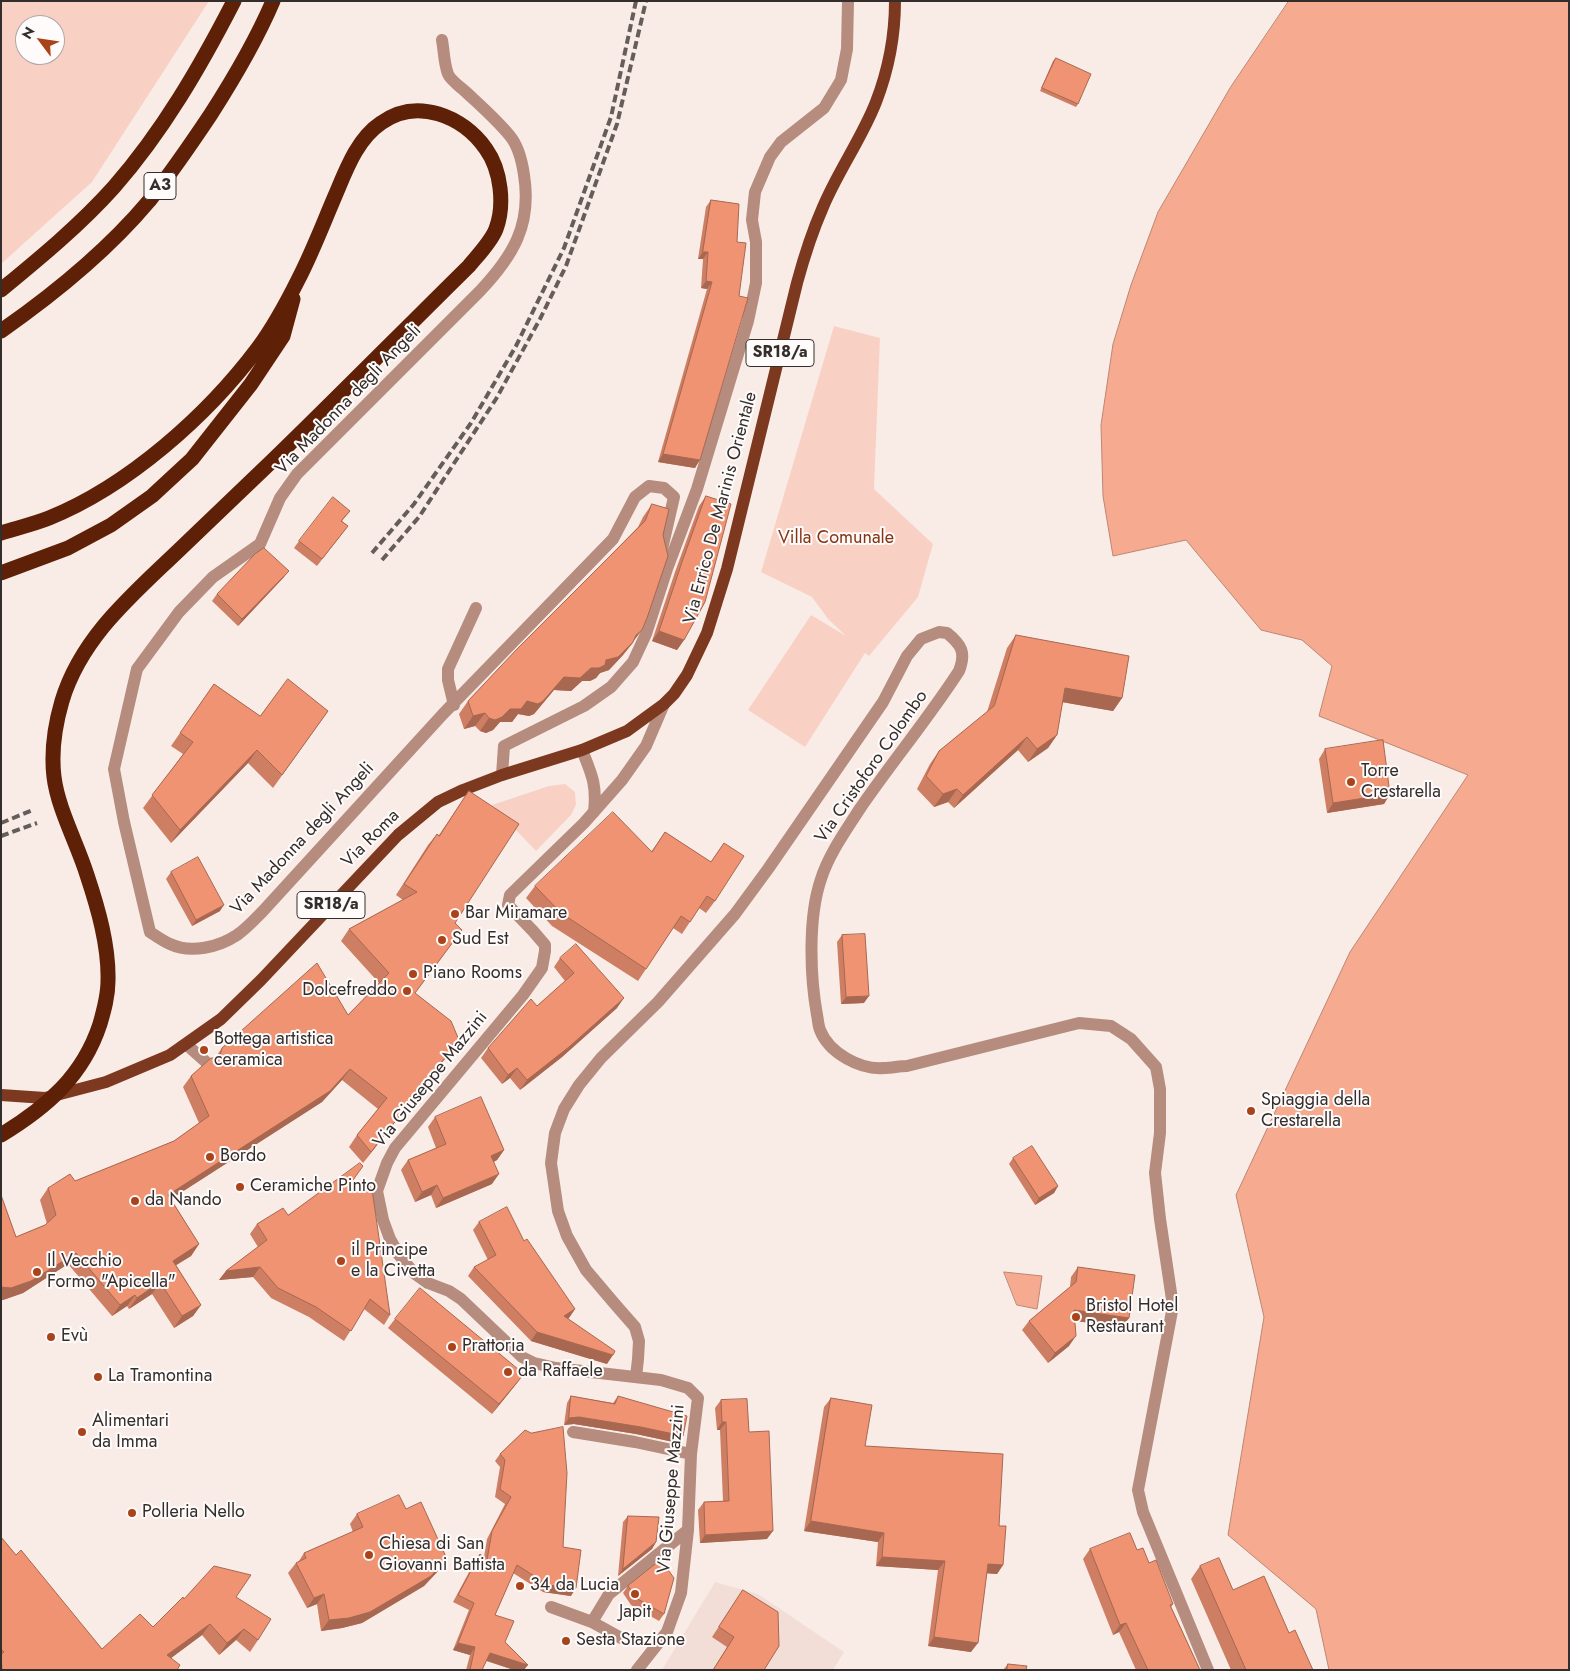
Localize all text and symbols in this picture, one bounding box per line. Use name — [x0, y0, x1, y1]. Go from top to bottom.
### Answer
north arrow — [15, 15, 65, 65]
text: N — [17, 23, 39, 43]
road number: A3 — [144, 172, 176, 200]
street label: Via Madonna degli Angeli — [272, 320, 426, 480]
road number: SR18/a — [746, 339, 814, 366]
street label: Via Errico De Marinis Orientale — [680, 390, 762, 626]
park label: Villa Comunale — [778, 528, 894, 550]
street label: Via Cristoforo Colombo — [811, 686, 933, 848]
street label: Via Madonna degli Angeli — [227, 758, 379, 920]
place label: Torre Crestarella — [1361, 761, 1441, 804]
marker: Torre Crestarella — [1345, 776, 1357, 788]
street label: Via Roma — [337, 805, 405, 873]
road number: SR18/a — [297, 892, 365, 918]
place label: Bar Miramare — [465, 903, 567, 925]
marker: Bar Miramare — [449, 908, 461, 920]
place label: Sud Est — [452, 929, 508, 951]
marker: Sud Est — [436, 934, 448, 946]
place label: Piano Rooms — [423, 963, 522, 985]
marker: Piano Rooms — [407, 968, 419, 980]
place label: Dolcefreddo — [302, 980, 397, 1002]
marker: Dolcefreddo — [401, 985, 413, 997]
street label: Via Giuseppe Mazzini — [369, 1007, 493, 1153]
place label: Bottega artistica ceramica — [214, 1029, 333, 1072]
marker: Bottega artistica ceramica — [198, 1044, 210, 1056]
place label: Spiaggia della Crestarella — [1261, 1090, 1370, 1132]
marker: Spiaggia della Crestarella — [1245, 1105, 1257, 1117]
place label: Bordo — [220, 1146, 266, 1168]
marker: Bordo — [204, 1151, 216, 1163]
place label: Ceramiche Pinto — [250, 1176, 376, 1198]
marker: Ceramiche Pinto — [234, 1181, 246, 1193]
place label: da Nando — [145, 1190, 221, 1212]
marker: da Nando — [129, 1195, 141, 1207]
place label: il Principe e la Civetta — [351, 1240, 435, 1282]
place label: Il Vecchio Formo "Apicella" — [47, 1251, 176, 1294]
marker: il Principe e la Civetta — [335, 1255, 347, 1267]
marker: Il Vecchio Formo "Apicella" — [31, 1266, 43, 1278]
place label: Bristol Hotel Restaurant — [1086, 1296, 1178, 1338]
marker: Bristol Hotel Restaurant — [1070, 1311, 1082, 1323]
place label: Evù — [61, 1326, 88, 1348]
marker: Evù — [45, 1331, 57, 1343]
place label: Prattoria — [462, 1336, 524, 1358]
marker: Prattoria — [446, 1341, 458, 1353]
place label: da Raffaele — [518, 1361, 603, 1383]
place label: La Tramontina — [108, 1366, 212, 1388]
marker: da Raffaele — [502, 1366, 514, 1378]
marker: La Tramontina — [92, 1371, 104, 1383]
street label: Via Giuseppe Mazzini — [654, 1404, 690, 1574]
place label: Alimentari da Imma — [92, 1411, 169, 1454]
marker: Alimentari da Imma — [76, 1426, 88, 1438]
place label: Polleria Nello — [142, 1502, 245, 1524]
marker: Polleria Nello — [126, 1507, 138, 1519]
place label: Chiesa di San Giovanni Battista — [379, 1534, 505, 1576]
marker: Chiesa di San Giovanni Battista — [363, 1549, 375, 1561]
place label: 34 da Lucia — [530, 1575, 619, 1597]
marker: 34 da Lucia — [514, 1580, 526, 1592]
marker: Japit — [629, 1588, 641, 1600]
place label: Japit — [619, 1602, 651, 1624]
place label: Sesta Stazione — [576, 1630, 685, 1652]
marker: Sesta Stazione — [560, 1635, 572, 1647]

